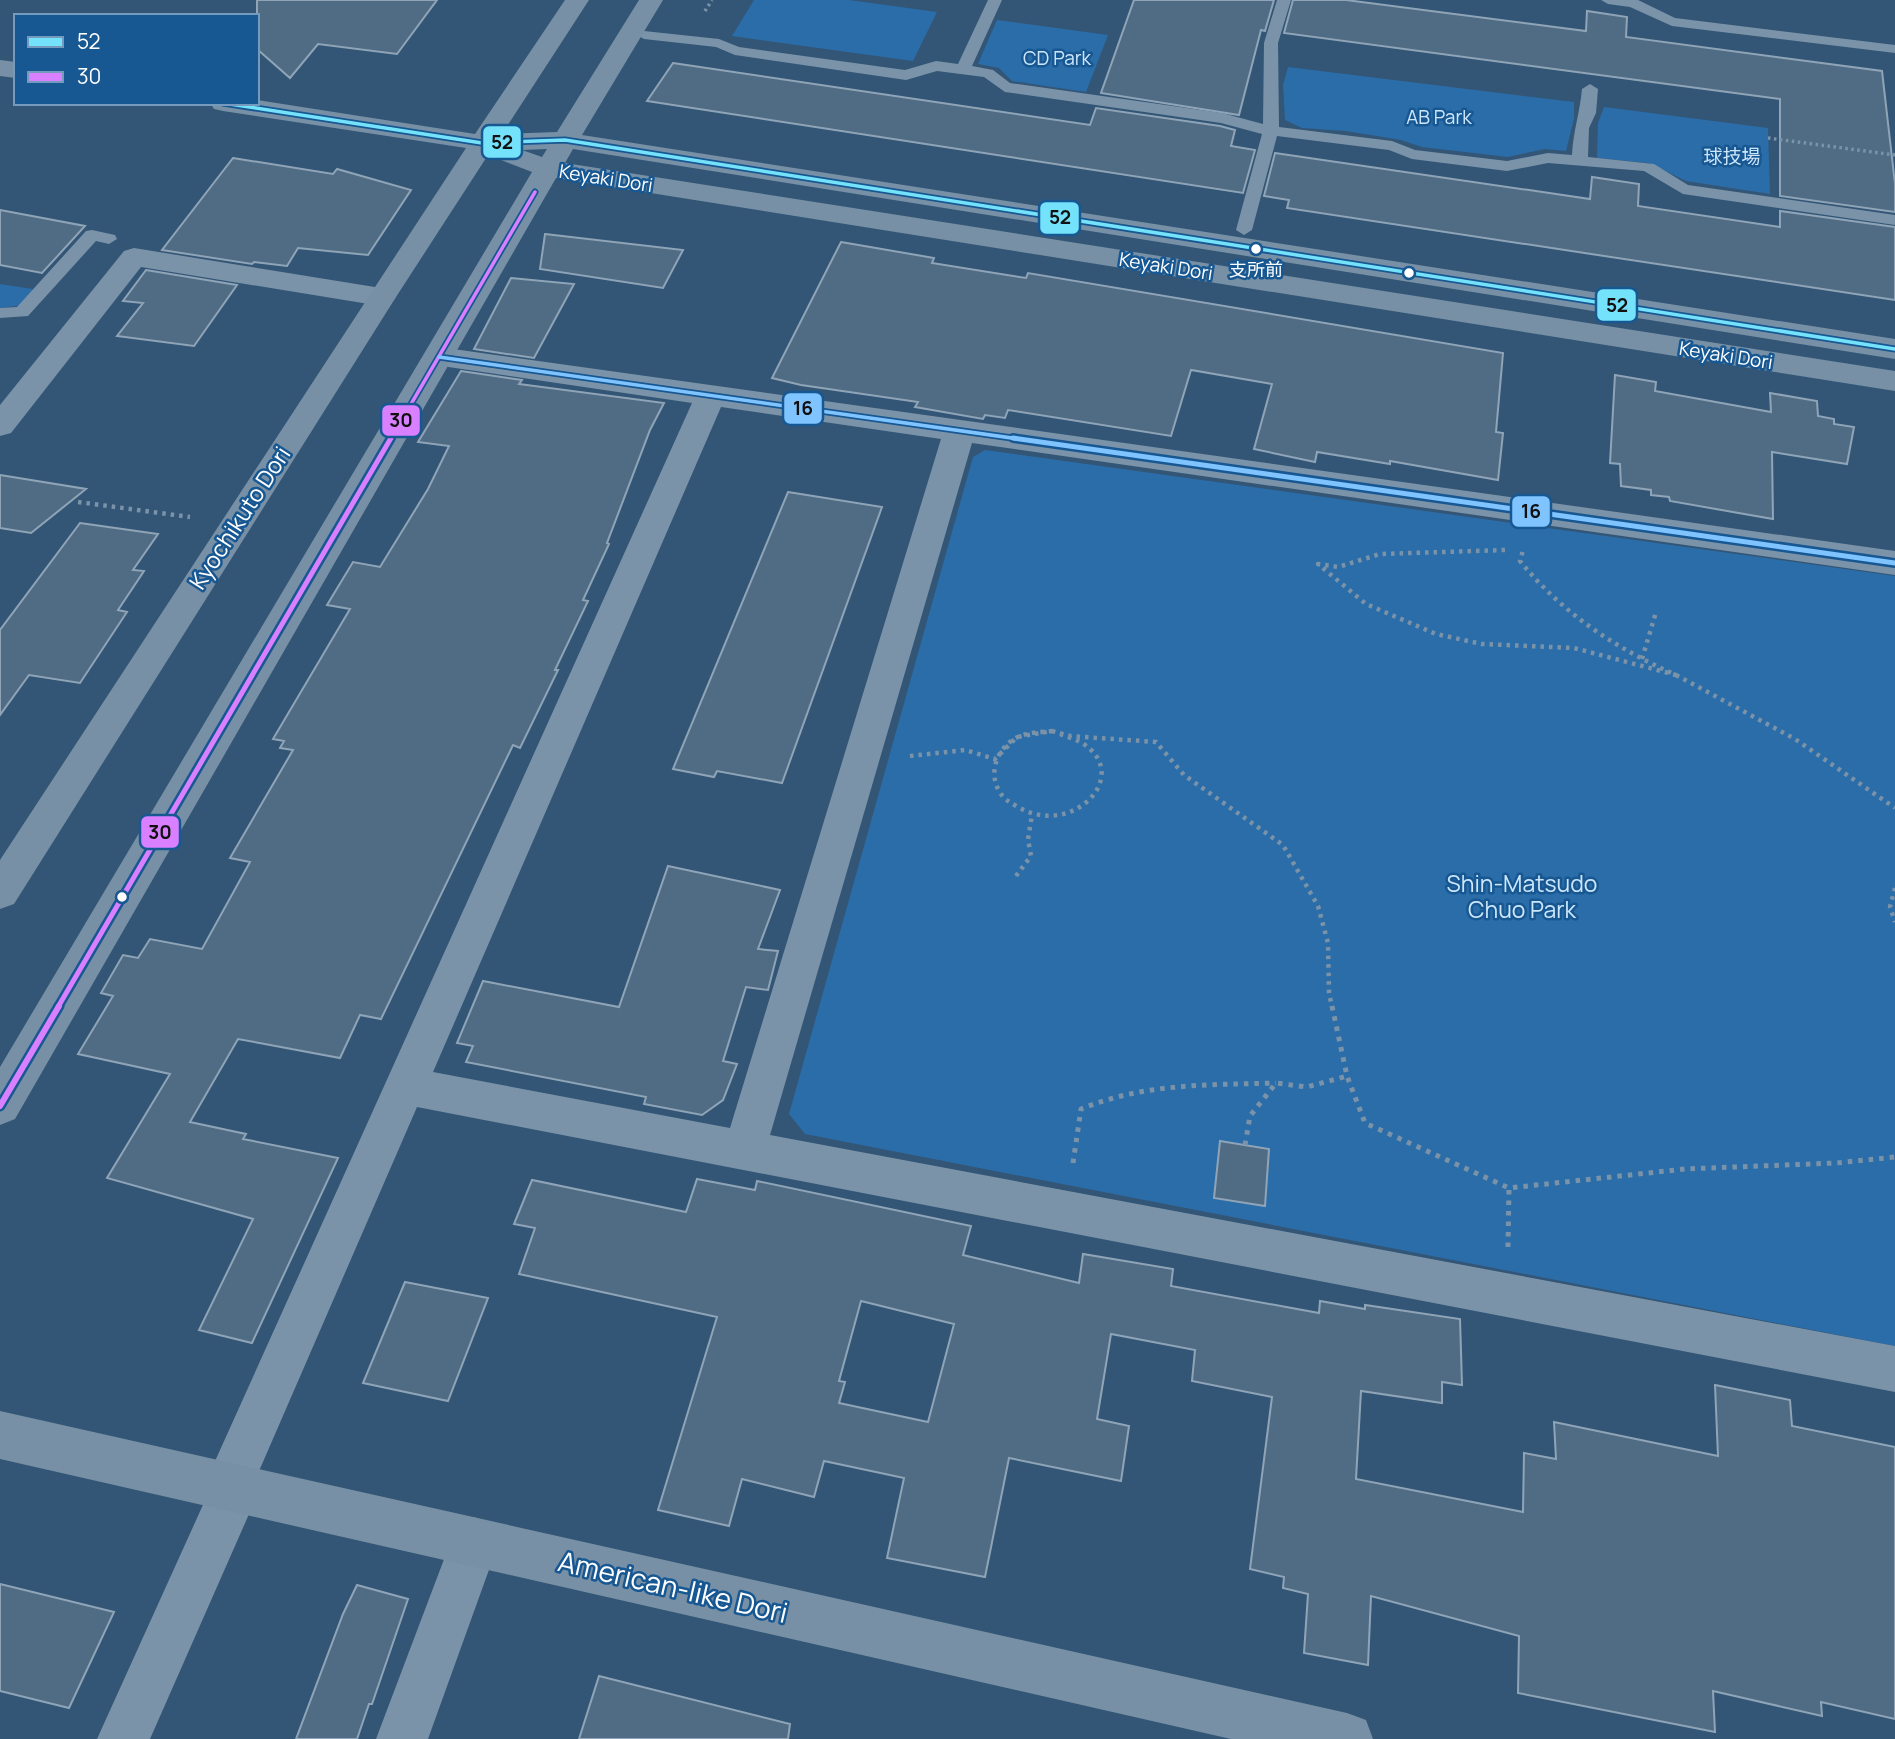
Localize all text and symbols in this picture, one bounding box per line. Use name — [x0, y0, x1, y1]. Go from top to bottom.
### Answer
legend — [14, 14, 259, 105]
text: 52 — [77, 27, 101, 55]
park label: CD Park — [1023, 45, 1092, 71]
text: 30 — [77, 62, 101, 90]
park label: AB Park — [1406, 104, 1472, 130]
line badge: 52 — [482, 125, 522, 159]
text: 52 — [491, 129, 513, 155]
park label: 球技場 — [1703, 143, 1761, 169]
street label: Keyaki Dori — [557, 158, 655, 198]
line badge: 52 — [1039, 201, 1080, 235]
text: 52 — [1049, 204, 1071, 230]
marker: 支所前 — [1249, 242, 1263, 256]
street label: Keyaki Dori — [1117, 246, 1215, 286]
place label: 支所前 — [1229, 257, 1283, 281]
unlabelled marker — [1402, 266, 1416, 280]
line badge: 52 — [1596, 288, 1637, 322]
text: 52 — [1606, 292, 1628, 318]
street label: Keyaki Dori — [1677, 335, 1775, 375]
line badge: 16 — [783, 392, 823, 425]
text: 16 — [793, 395, 813, 421]
line badge: 30 — [381, 404, 421, 437]
text: 30 — [389, 407, 413, 433]
street label: Kyochikuto Dori — [181, 440, 297, 595]
line badge: 16 — [1511, 495, 1551, 528]
text: 16 — [1521, 498, 1541, 524]
line badge: 30 — [140, 815, 180, 849]
text: 30 — [148, 819, 172, 845]
park label: Shin-Matsudo Chuo Park — [1447, 867, 1597, 925]
unlabelled marker — [115, 890, 129, 904]
street label: American-like Dori — [555, 1541, 792, 1631]

